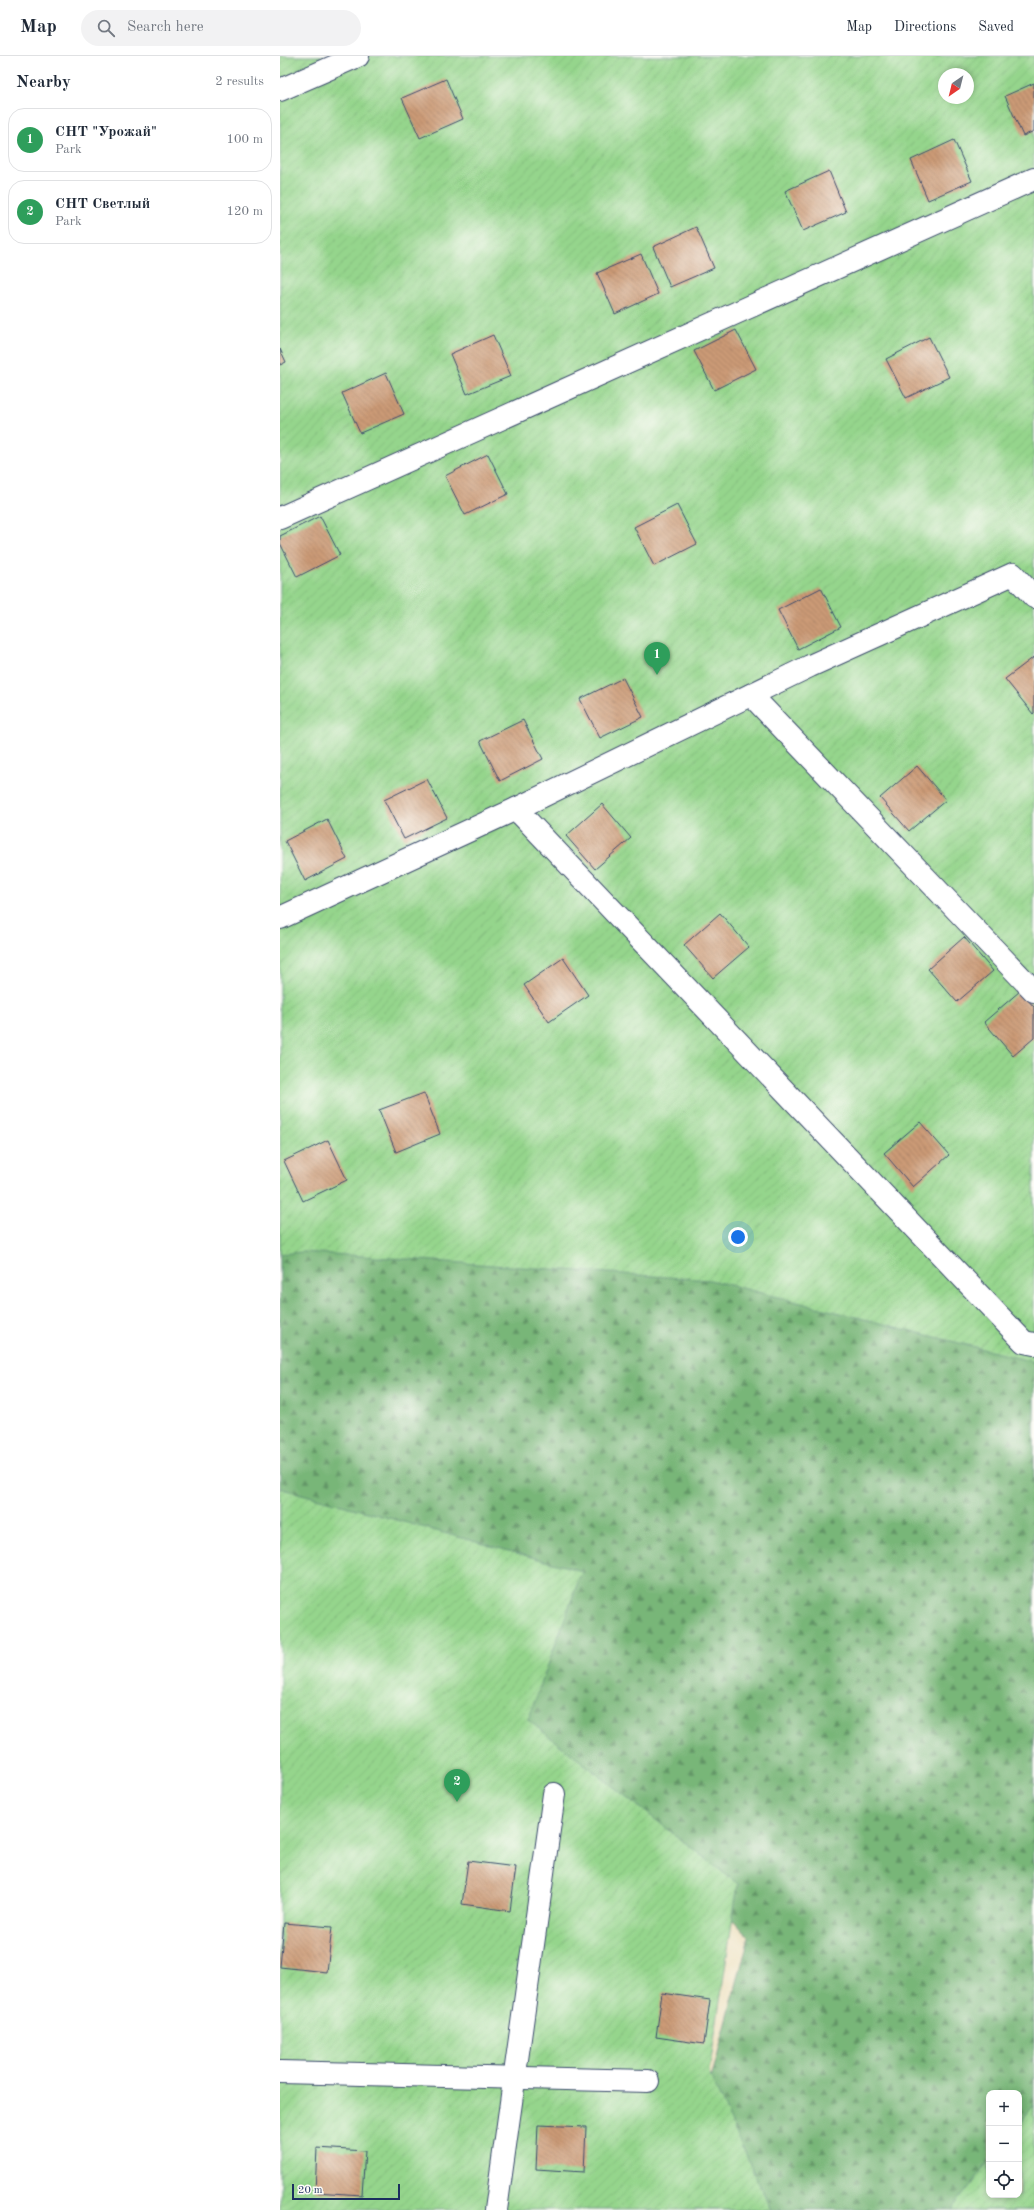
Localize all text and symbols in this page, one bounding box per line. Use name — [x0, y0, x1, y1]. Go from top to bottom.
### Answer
search box — [81, 10, 361, 46]
icon: search — [95, 17, 117, 39]
text: Map — [20, 18, 57, 37]
text: Search here — [127, 20, 204, 35]
text: Map — [846, 20, 872, 34]
text: Directions — [894, 20, 956, 34]
text: Saved — [978, 20, 1014, 34]
north arrow — [938, 68, 974, 104]
text: Nearby — [16, 74, 71, 91]
text: 2 results — [215, 75, 264, 88]
text: СНТ "Урожай" — [55, 125, 157, 140]
text: 1 — [26, 133, 34, 146]
text: 100 m — [226, 133, 263, 146]
text: Park — [55, 143, 82, 156]
text: СНТ Светлый — [55, 197, 150, 212]
text: 2 — [26, 205, 34, 218]
text: 120 m — [226, 205, 263, 218]
text: Park — [55, 215, 82, 228]
pin: 1 — [644, 642, 670, 675]
your location — [728, 1227, 748, 1247]
pin: 2 — [444, 1769, 470, 1802]
map controls — [986, 2090, 1022, 2198]
button: + — [986, 2090, 1022, 2126]
button: − — [986, 2126, 1022, 2162]
button: locate — [986, 2162, 1022, 2198]
scale bar — [292, 2182, 400, 2201]
text: 20 m — [298, 2185, 323, 2196]

